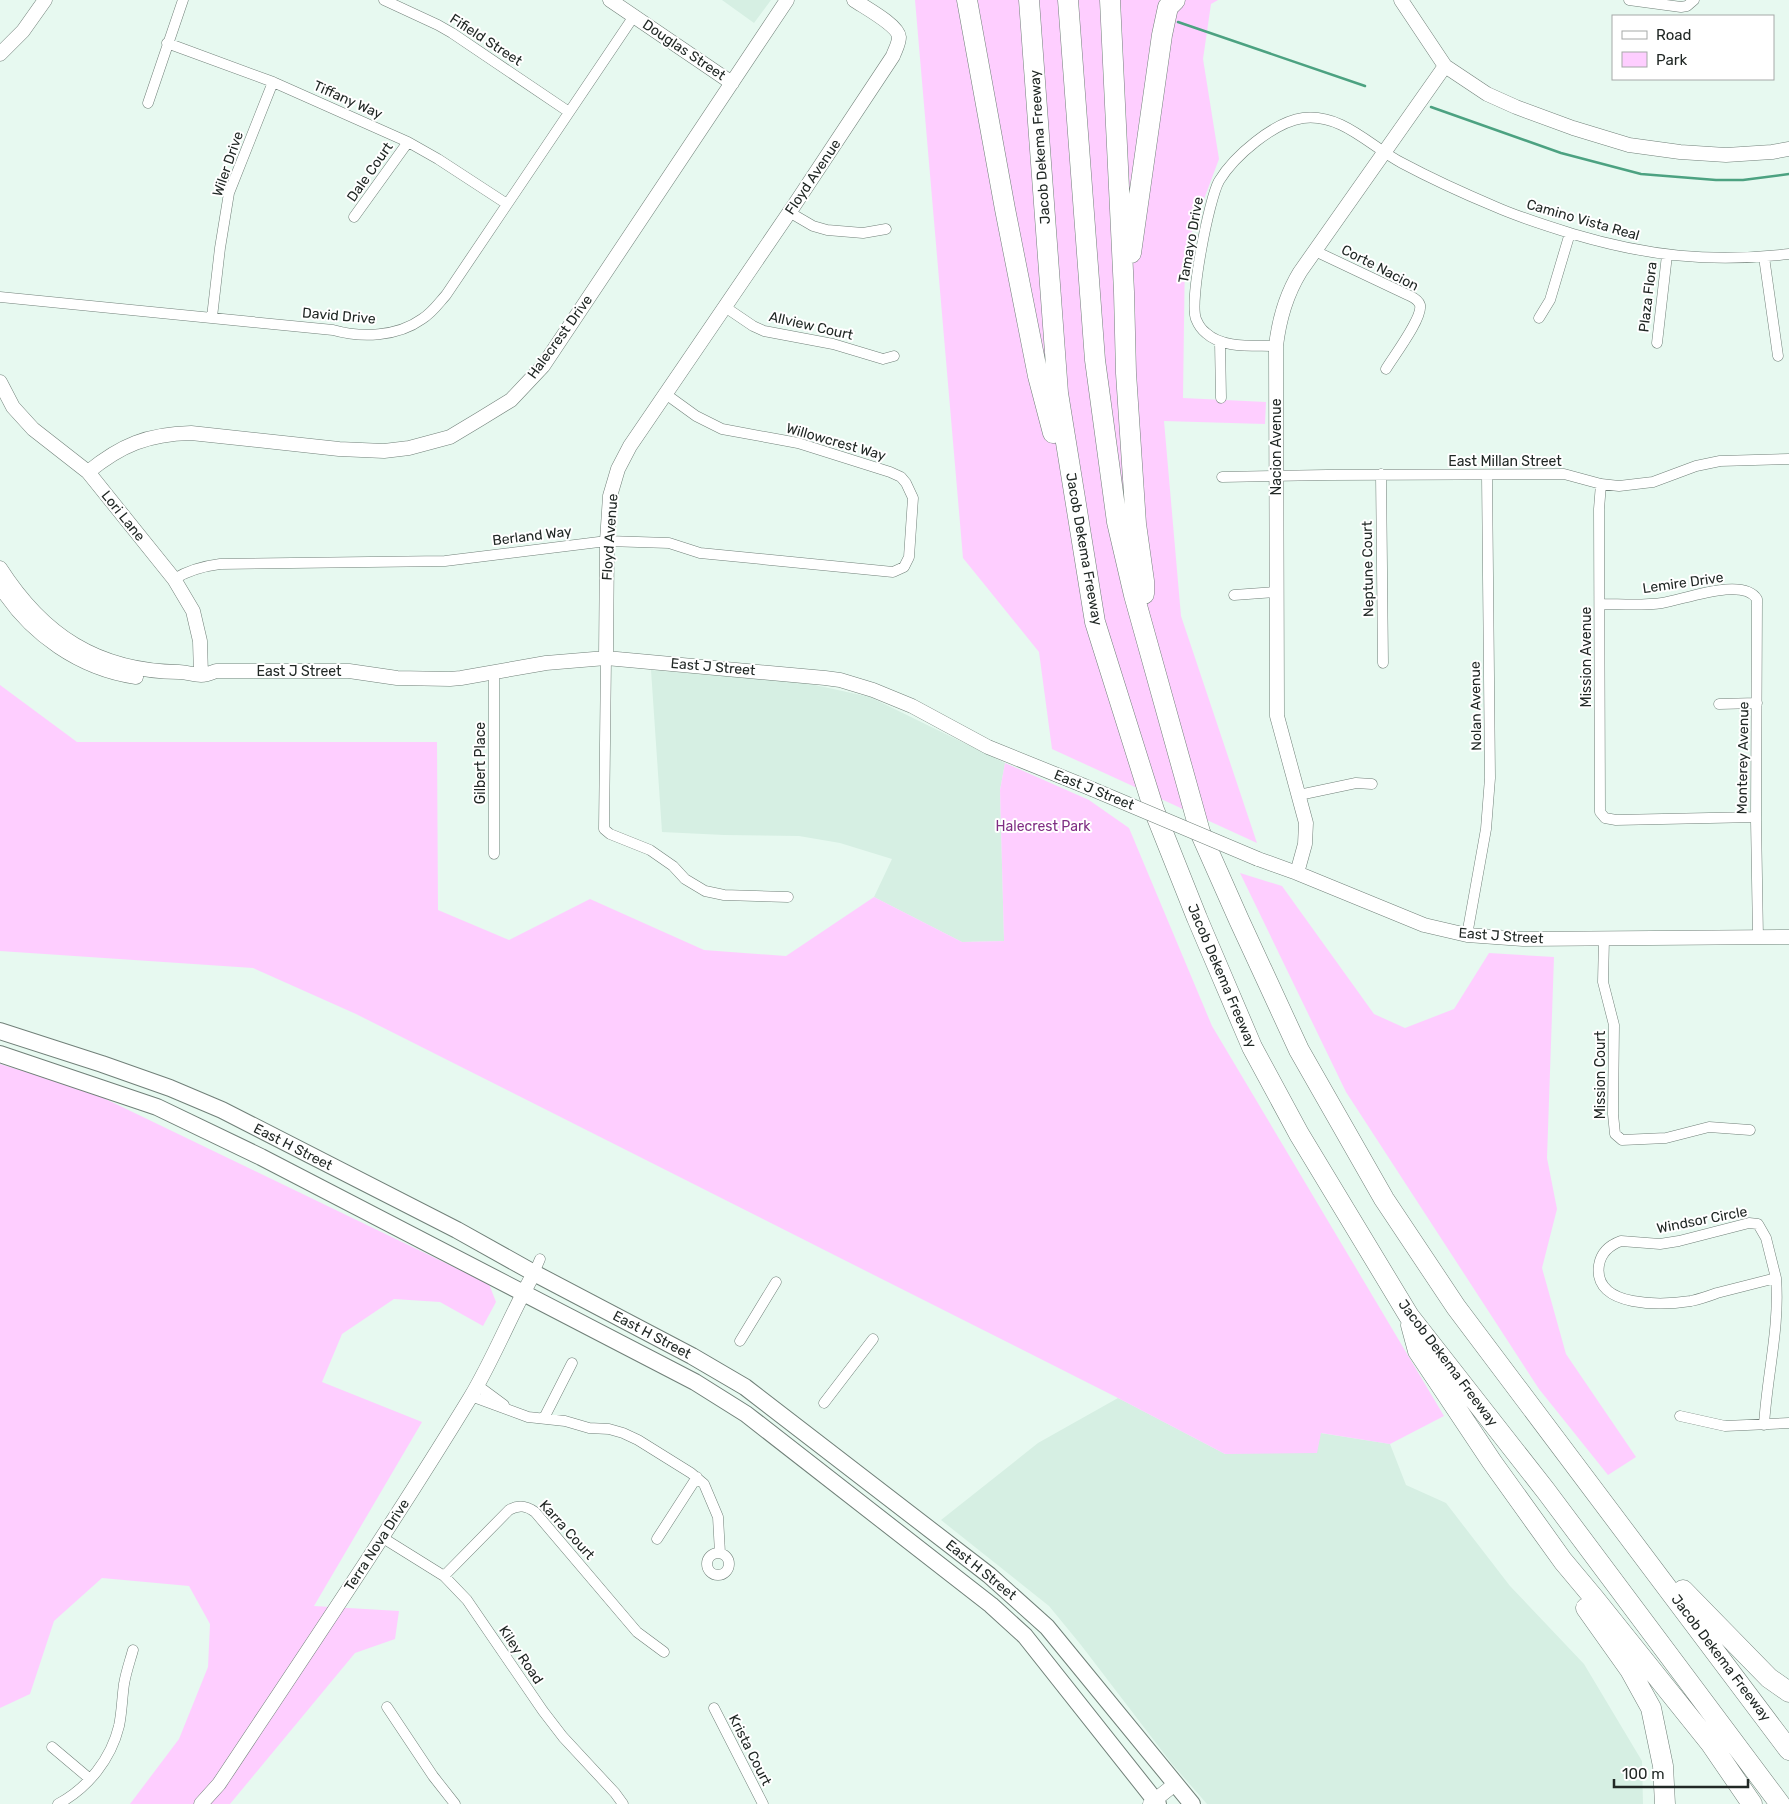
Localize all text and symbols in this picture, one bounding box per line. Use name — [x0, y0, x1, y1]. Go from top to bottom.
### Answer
street label: Fifield Street — [447, 10, 526, 70]
legend — [1612, 15, 1774, 80]
street label: Douglas Street — [639, 16, 729, 84]
text: Road — [1656, 26, 1692, 44]
text: Park — [1656, 51, 1687, 69]
street label: Jacob Dekema Freeway — [1026, 69, 1054, 225]
street label: Tiffany Way — [311, 77, 385, 123]
street label: Wiler Drive — [209, 129, 247, 199]
street label: Floyd Avenue — [782, 136, 845, 218]
street label: Dale Court — [343, 139, 397, 205]
street label: Tamayo Drive — [1175, 195, 1207, 284]
street label: Camino Vista Real — [1525, 196, 1641, 244]
street label: Corte Nacion — [1338, 241, 1422, 295]
street label: Plaza Flora — [1635, 261, 1661, 333]
street label: Halecrest Drive — [524, 292, 596, 382]
street label: David Drive — [301, 304, 377, 328]
street label: Allview Court — [767, 308, 855, 344]
street label: Nacion Avenue — [1268, 398, 1285, 496]
street label: Willowcrest Way — [784, 420, 888, 464]
street label: East Millan Street — [1448, 453, 1562, 470]
street label: Jacob Dekema Freeway — [1062, 471, 1106, 627]
street label: Lori Lane — [98, 487, 149, 545]
street label: Floyd Avenue — [598, 493, 622, 581]
street label: Neptune Court — [1359, 520, 1377, 617]
street label: Berland Way — [491, 523, 573, 549]
street label: Lemire Drive — [1641, 569, 1725, 597]
street label: Mission Avenue — [1578, 606, 1595, 707]
street label: East J Street — [670, 655, 757, 679]
street label: Nolan Avenue — [1467, 661, 1485, 751]
street label: East J Street — [256, 663, 342, 680]
street label: Monterey Avenue — [1734, 701, 1752, 815]
street label: Gilbert Place — [472, 722, 489, 804]
street label: East J Street — [1051, 766, 1137, 814]
park label: Halecrest Park — [996, 818, 1091, 835]
street label: Jacob Dekema Freeway — [1184, 901, 1260, 1051]
street label: East J Street — [1458, 925, 1545, 947]
street label: Mission Court — [1592, 1030, 1609, 1119]
street label: East H Street — [251, 1120, 336, 1174]
street label: Windsor Circle — [1655, 1203, 1749, 1237]
street label: Jacob Dekema Freeway — [1395, 1296, 1502, 1430]
street label: East H Street — [610, 1307, 694, 1363]
street label: Terra Nova Drive — [341, 1496, 413, 1594]
street label: Karra Court — [536, 1497, 599, 1564]
street label: East H Street — [942, 1536, 1020, 1604]
street label: Jacob Dekema Freeway — [1668, 1591, 1775, 1725]
street label: Kiley Road — [495, 1623, 547, 1687]
street label: Krista Court — [725, 1712, 775, 1789]
scale bar — [1614, 1756, 1748, 1788]
text: 100 m — [1622, 1765, 1664, 1783]

